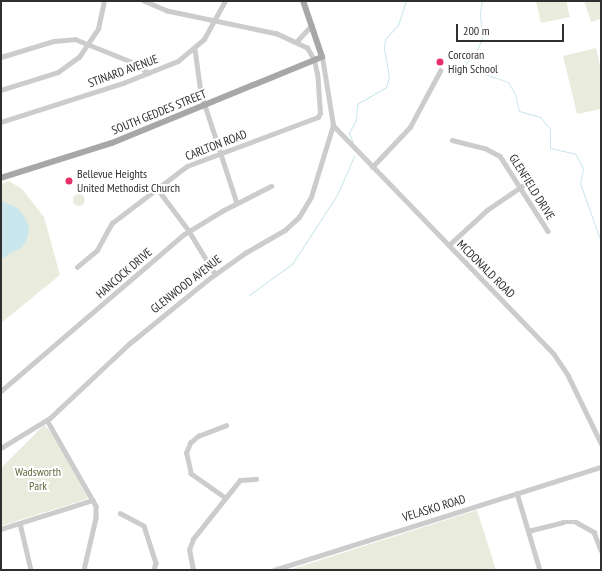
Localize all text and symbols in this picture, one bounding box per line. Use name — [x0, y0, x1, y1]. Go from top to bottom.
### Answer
scale bar — [458, 16, 566, 42]
text: 200 m — [463, 23, 490, 38]
place label: Corcoran High School — [448, 48, 498, 76]
street label: STINARD AVENUE — [86, 52, 160, 90]
marker: Corcoran High School — [435, 57, 445, 67]
street label: SOUTH GEDDES STREET — [110, 86, 208, 138]
street label: CARLTON ROAD — [183, 127, 249, 163]
street label: GLENFIELD DRIVE — [506, 151, 558, 223]
place label: Bellevue Heights United Methodist Church — [77, 167, 180, 195]
marker: Bellevue Heights United Methodist Church — [64, 176, 74, 186]
street label: MCDONALD ROAD — [454, 237, 518, 301]
street label: HANCOCK DRIVE — [93, 245, 155, 301]
street label: GLENWOOD AVENUE — [148, 252, 224, 316]
park label: Wadsworth Park — [15, 465, 61, 493]
street label: VELASKO ROAD — [401, 492, 467, 524]

